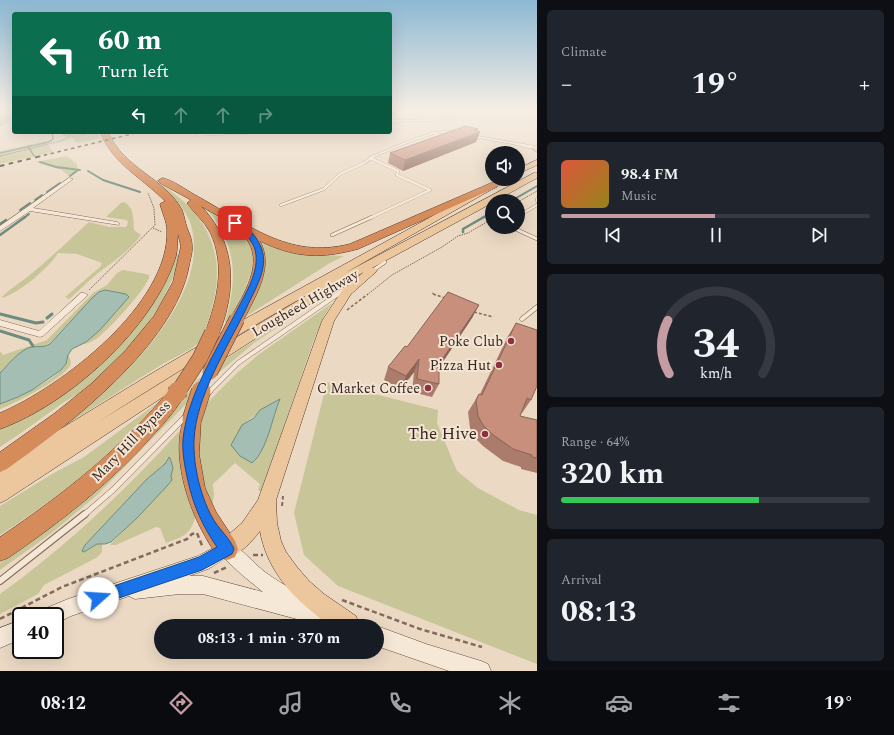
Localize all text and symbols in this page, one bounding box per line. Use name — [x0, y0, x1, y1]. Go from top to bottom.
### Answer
text: 60 m — [98, 19, 162, 62]
icon: left — [32, 28, 84, 80]
text: Climate — [561, 42, 607, 62]
text: Turn left — [98, 58, 169, 85]
text: 19° — [691, 61, 740, 107]
text: − — [561, 68, 572, 101]
text: + — [859, 68, 870, 101]
icon: left — [128, 104, 150, 126]
icon: ahead — [170, 104, 192, 126]
icon: ahead — [212, 104, 234, 126]
icon: right — [254, 104, 276, 126]
map controls — [485, 146, 525, 234]
button: sound — [485, 146, 525, 186]
text: 98.4 FM — [621, 163, 678, 186]
text: Music — [621, 186, 657, 206]
button: search — [485, 194, 525, 234]
pin — [218, 206, 252, 240]
icon: arrive — [224, 212, 246, 234]
icon: previous — [602, 224, 624, 246]
icon: pause — [705, 224, 727, 246]
icon: next — [808, 224, 830, 246]
street label: Lougheed Highway — [248, 263, 363, 342]
text: 34 — [692, 312, 739, 375]
place label: Poke Club — [439, 331, 503, 352]
marker: Poke Club — [506, 336, 516, 346]
place label: Pizza Hut — [430, 355, 491, 376]
marker: Pizza Hut — [494, 360, 504, 370]
text: km/h — [699, 362, 732, 384]
place label: C Market Coffee — [317, 378, 420, 399]
marker: C Market Coffee — [423, 383, 433, 393]
street label: Mary Hill Bypass — [87, 395, 175, 487]
place label: The Hive — [408, 421, 477, 447]
marker: The Hive — [480, 429, 490, 439]
text: Range · 64% — [561, 432, 629, 452]
text: 320 km — [561, 451, 664, 497]
text: Arrival — [561, 570, 602, 590]
position arrow — [77, 577, 119, 619]
text: 08:13 — [561, 589, 636, 635]
speed limit sign: 40 — [12, 607, 64, 659]
text: 08:13 · 1 min · 370 m — [198, 627, 340, 650]
icon: directions — [167, 689, 195, 717]
icon: music — [277, 689, 305, 717]
icon: phone — [386, 689, 414, 717]
icon: climate — [496, 689, 524, 717]
icon: car — [605, 689, 633, 717]
icon: filters — [715, 689, 743, 717]
text: 08:12 — [41, 690, 86, 717]
text: 19° — [824, 690, 853, 717]

